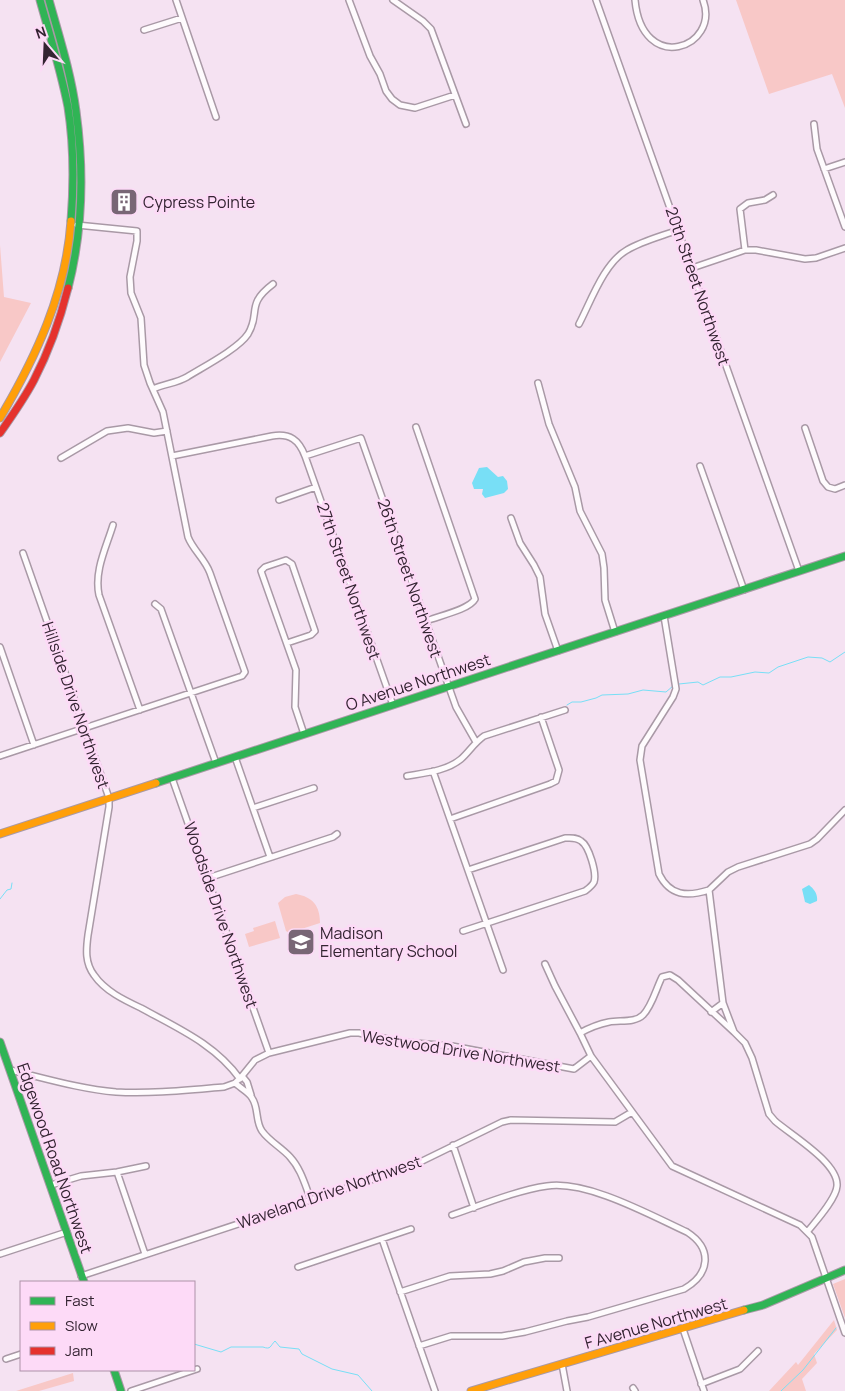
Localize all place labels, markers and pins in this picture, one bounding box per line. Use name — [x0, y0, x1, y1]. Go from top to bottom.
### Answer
building icon: Cypress Pointe — [109, 187, 139, 217]
place label: Cypress Pointe — [143, 191, 255, 213]
place label: Madison Elementary School — [320, 922, 458, 962]
school or university icon: Madison Elementary School — [286, 927, 316, 957]

